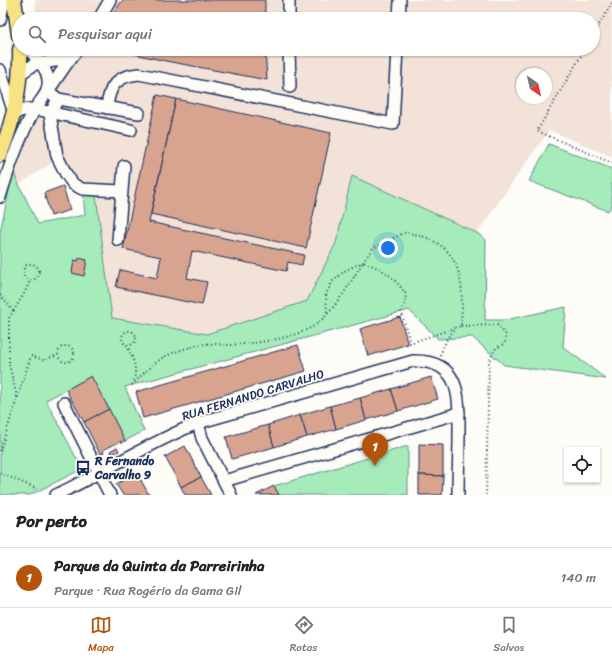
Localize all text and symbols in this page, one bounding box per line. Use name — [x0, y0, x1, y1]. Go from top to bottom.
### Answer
search box — [12, 12, 600, 56]
text: Pesquisar aqui — [58, 21, 152, 47]
icon: search — [26, 23, 48, 45]
north arrow — [516, 68, 552, 104]
your location — [378, 238, 398, 258]
street label: RUA FERNANDO CARVALHO — [179, 363, 327, 427]
pin: 1 — [362, 433, 388, 466]
map controls — [564, 447, 600, 483]
button: locate — [564, 447, 600, 483]
place label: R Fernando Carvalho 9 — [94, 450, 154, 486]
bus stop icon: R Fernando Carvalho 9 — [74, 459, 92, 477]
text: Por perto — [16, 506, 87, 536]
text: Parque da Quinta da Parreirinha — [54, 553, 264, 579]
text: 1 — [26, 566, 32, 589]
text: 140 m — [561, 566, 596, 589]
text: Parque · Rua Rogério da Gama Gil — [54, 579, 241, 602]
tab: Mapa — [88, 614, 114, 657]
tab: Rotas — [290, 614, 317, 657]
tab: Salvos — [493, 614, 524, 657]

